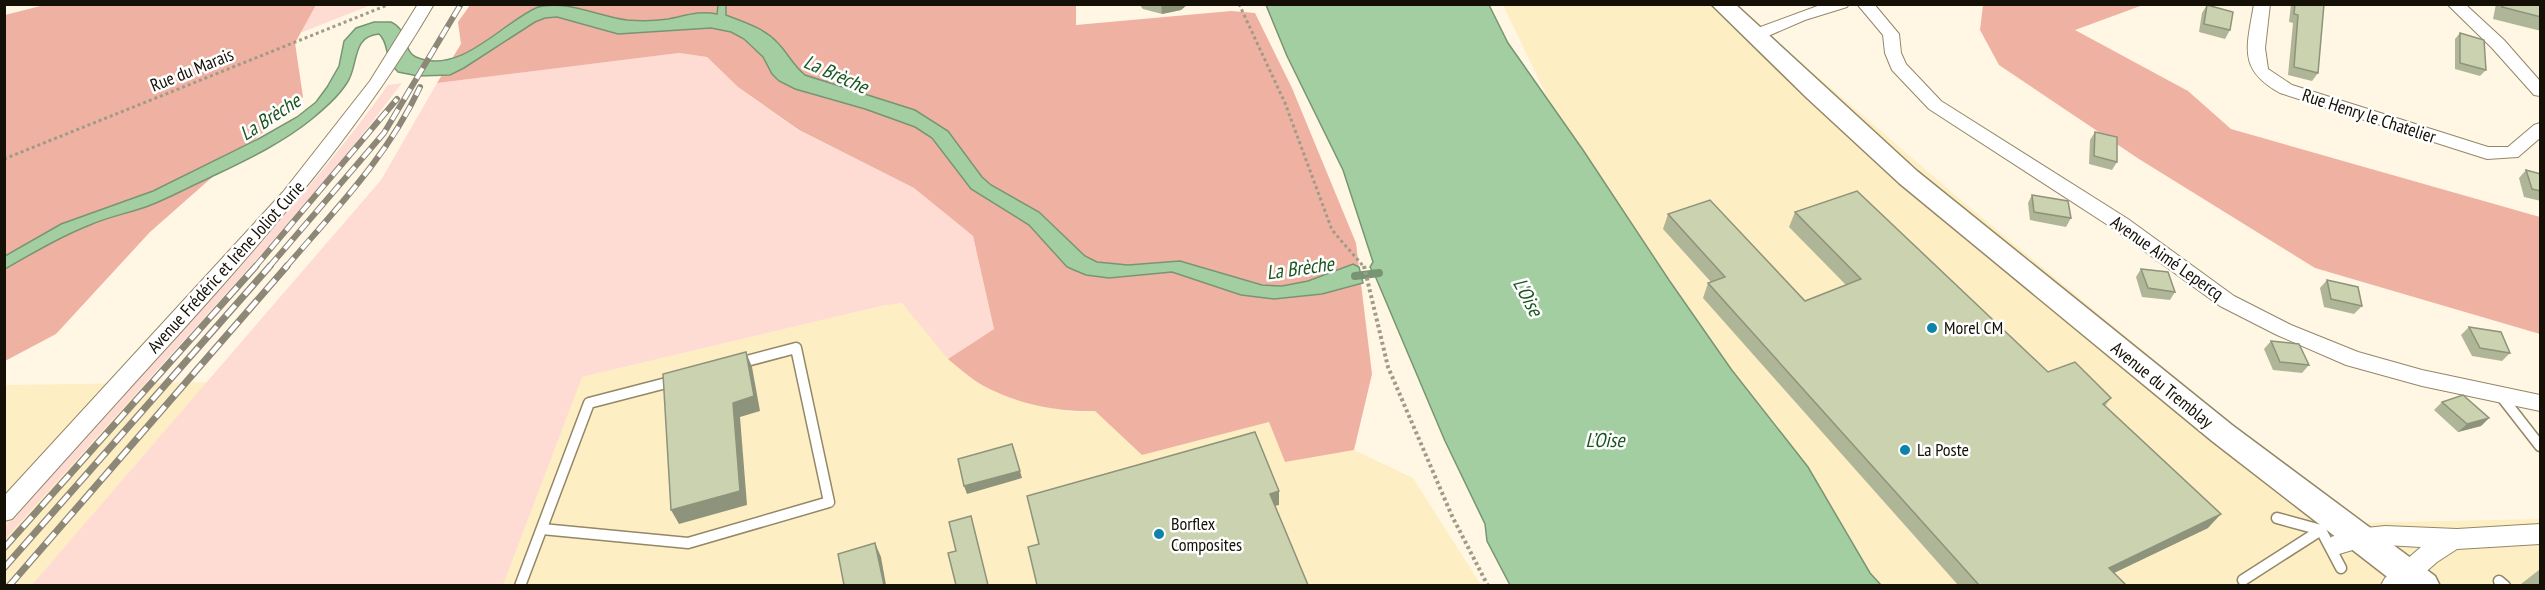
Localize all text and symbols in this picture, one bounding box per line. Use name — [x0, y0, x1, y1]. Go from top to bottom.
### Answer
street label: Rue du Marais — [147, 42, 237, 97]
water label: La Brèche — [800, 48, 874, 100]
street label: Rue Henry le Chatelier — [2299, 83, 2439, 148]
water label: La Brèche — [235, 87, 307, 146]
street label: Avenue Frédéric et Irène Joliot Curie — [142, 176, 309, 358]
street label: Avenue Aimé Lepercq — [2106, 210, 2228, 305]
water label: La Brèche — [1265, 250, 1337, 286]
water label: L'Oise — [1507, 273, 1550, 322]
place label: Morel CM — [1944, 316, 2003, 339]
marker: Morel CM — [1925, 321, 1939, 335]
street label: Avenue du Tremblay — [2107, 336, 2218, 433]
water label: L’Oise — [1585, 427, 1626, 453]
place label: La Poste — [1917, 438, 1969, 461]
marker: La Poste — [1898, 443, 1912, 457]
place label: Borflex Composites — [1171, 512, 1242, 556]
marker: Borflex Composites — [1152, 527, 1166, 541]

